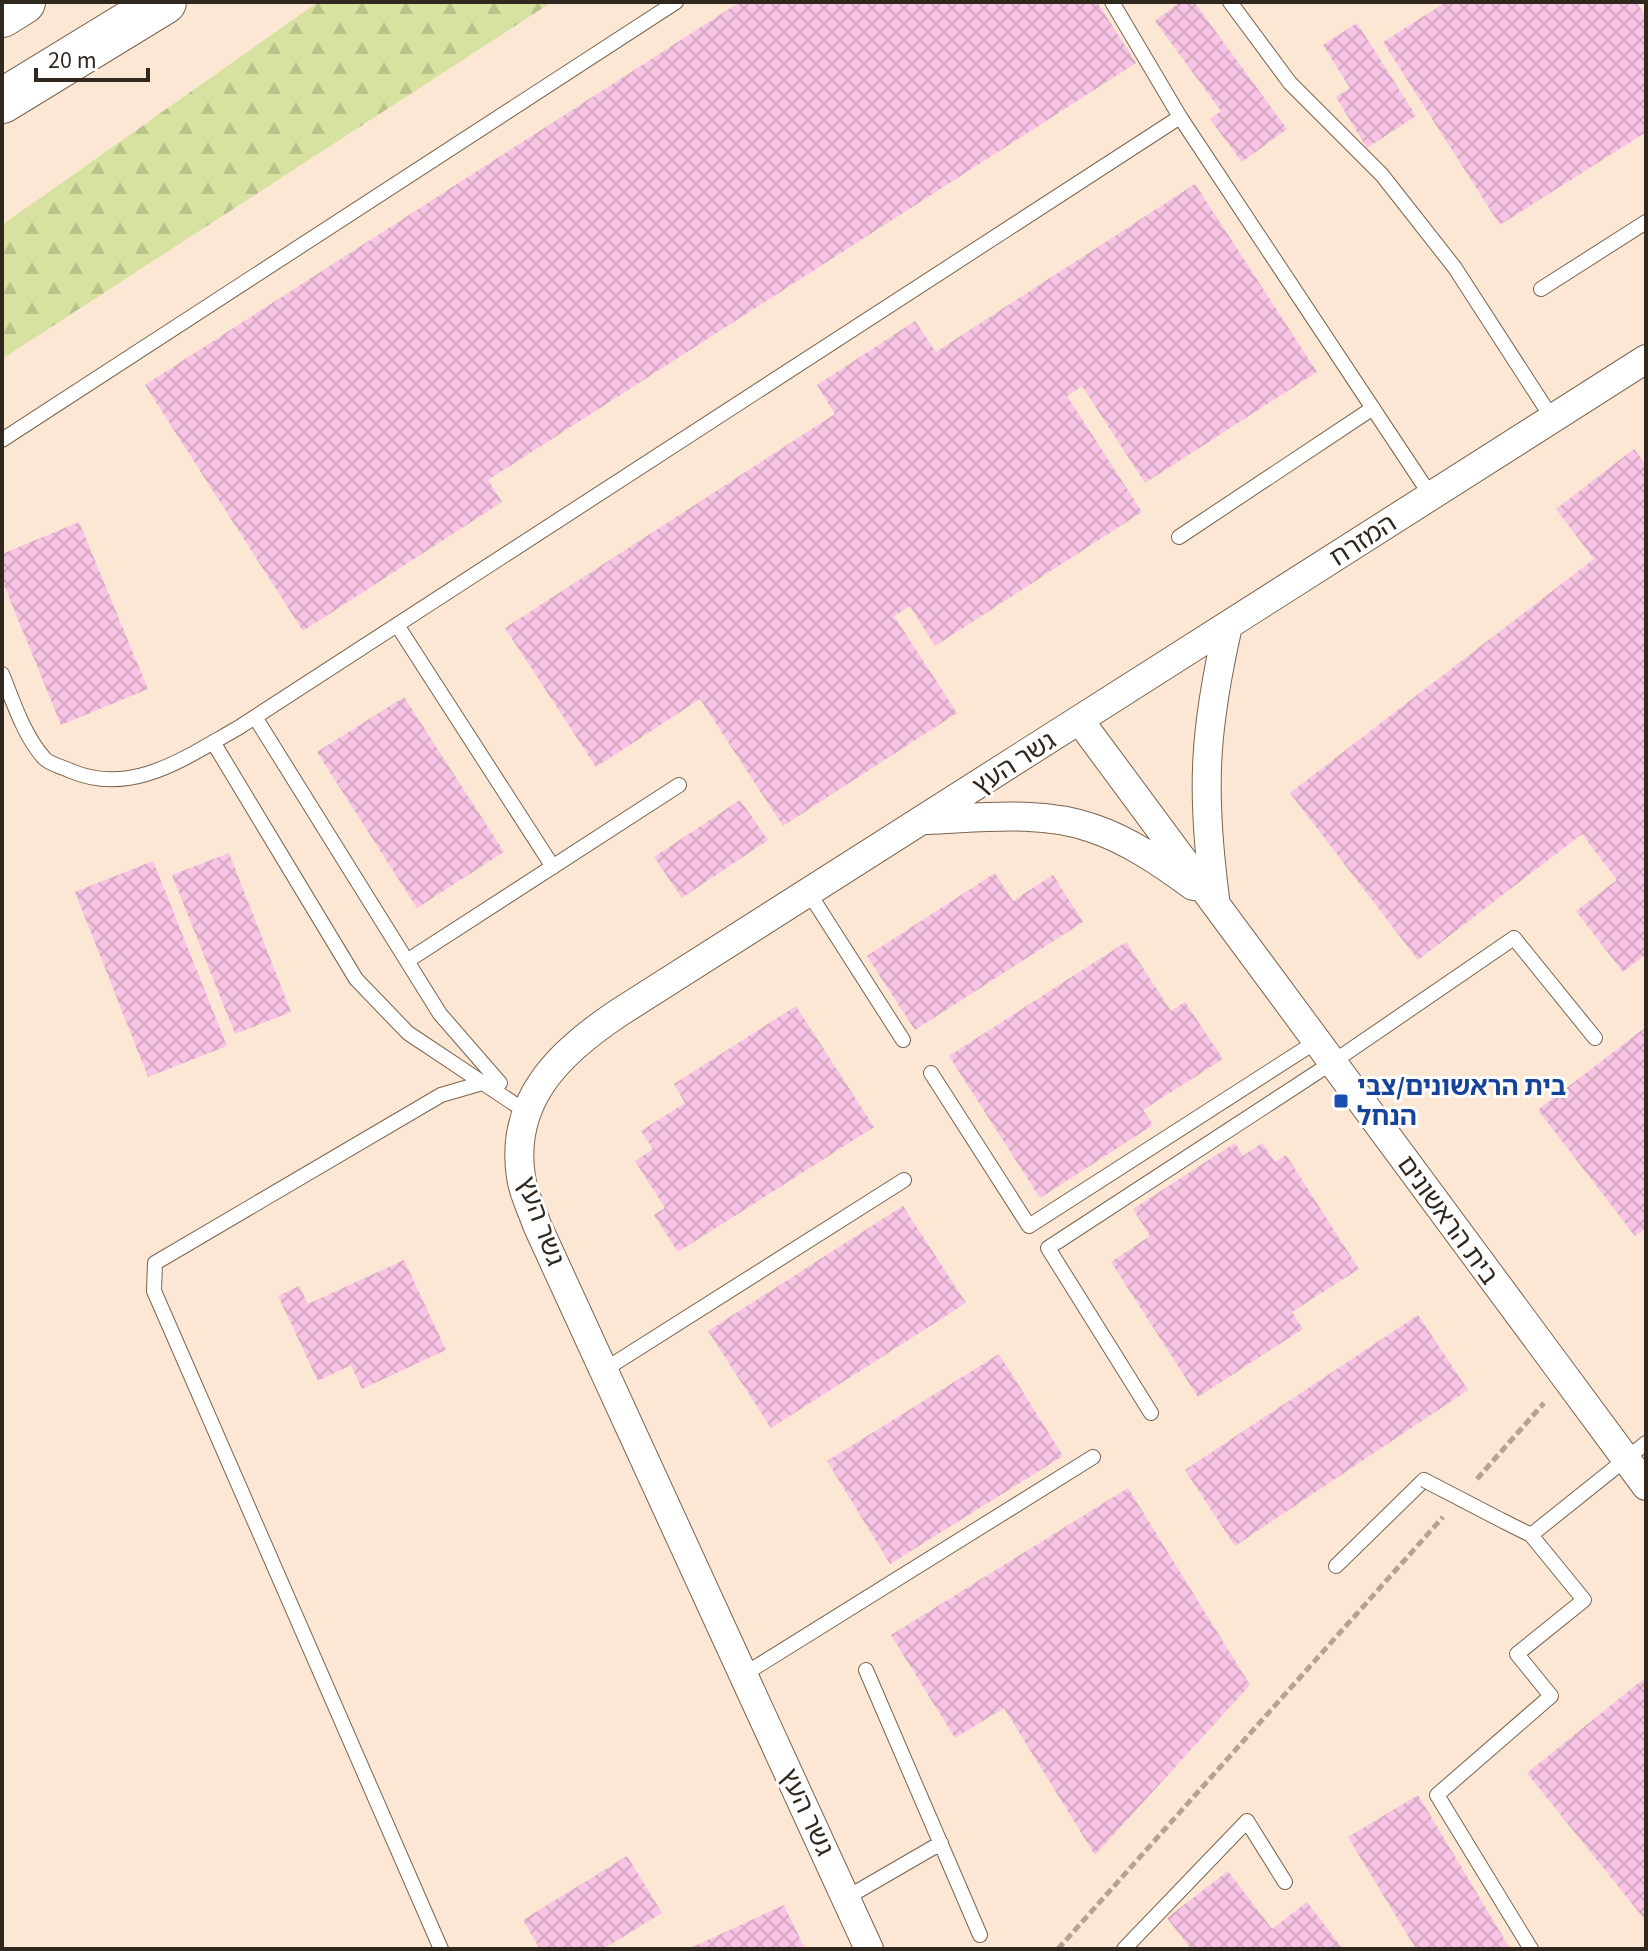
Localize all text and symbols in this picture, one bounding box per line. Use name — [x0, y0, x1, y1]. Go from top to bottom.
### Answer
scale bar — [36, 32, 148, 82]
text: 20 m — [48, 43, 97, 78]
street label: המזרח — [1322, 505, 1404, 575]
street label: גשר העץ — [965, 722, 1063, 804]
place label: בית הראשונים/צבי הנחל — [1357, 1068, 1566, 1135]
marker: בית הראשונים/צבי הנחל — [1332, 1092, 1350, 1110]
street label: בית הראשונים — [1388, 1148, 1508, 1292]
street label: גשר העץ — [508, 1171, 574, 1271]
street label: גשר העץ — [771, 1762, 843, 1862]

